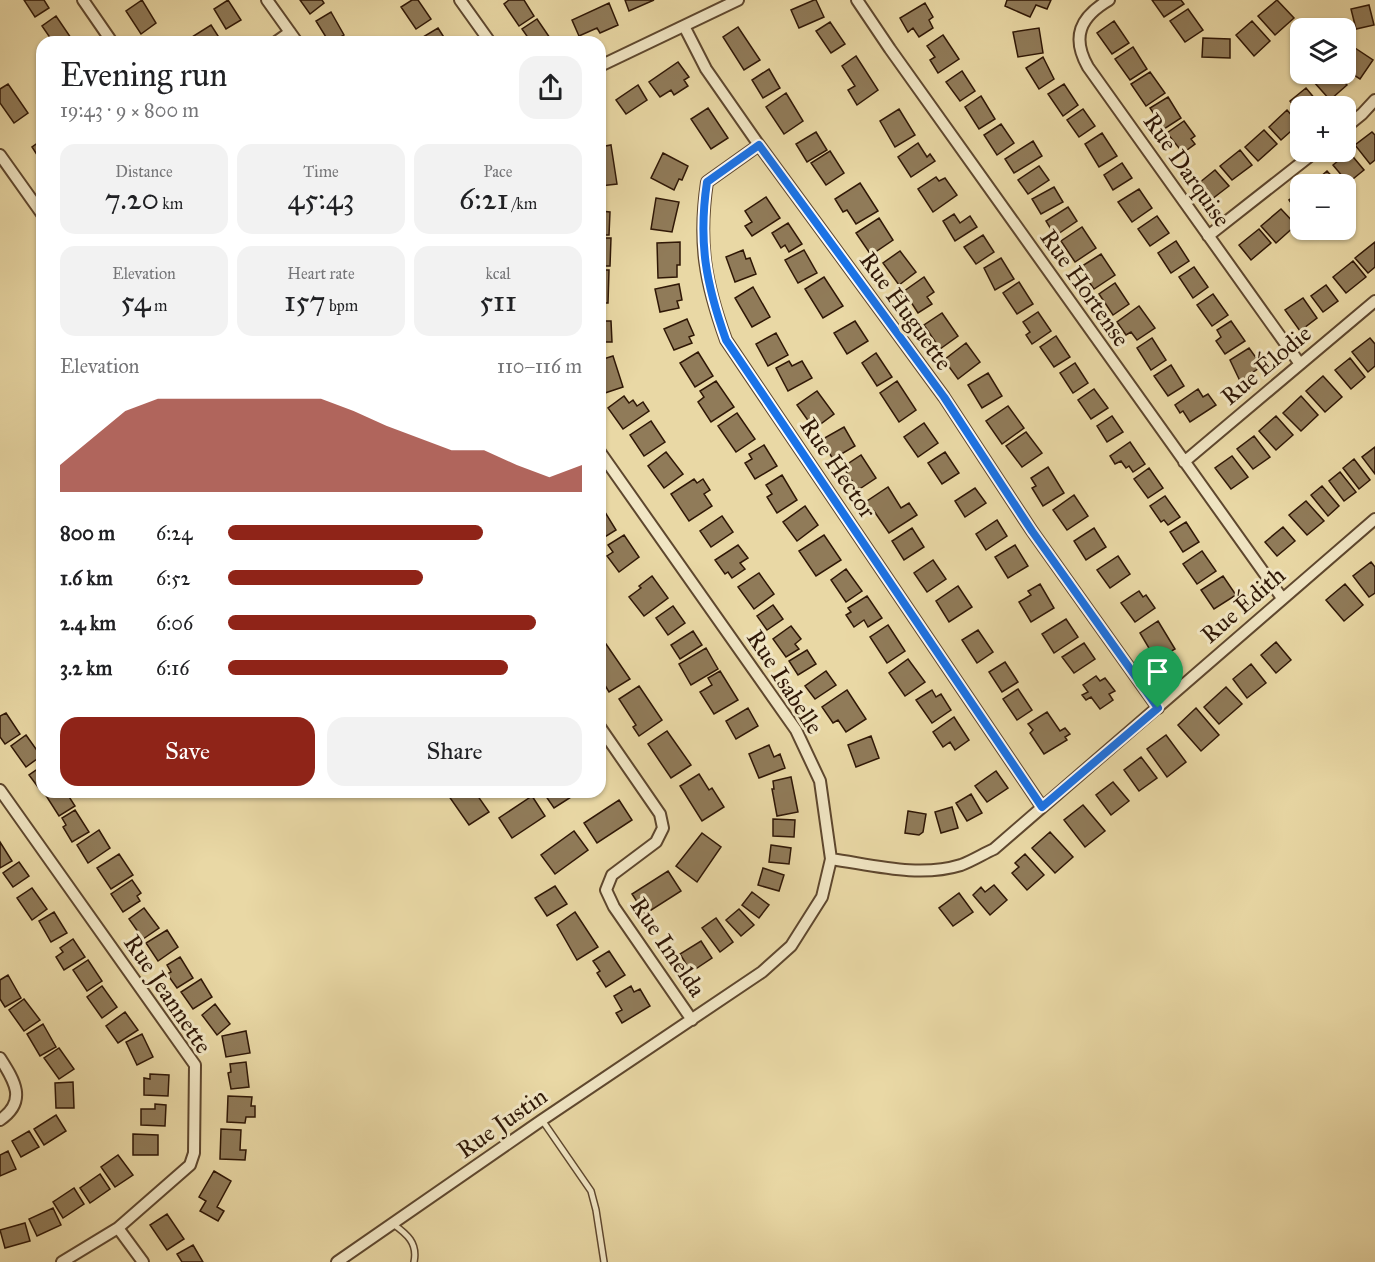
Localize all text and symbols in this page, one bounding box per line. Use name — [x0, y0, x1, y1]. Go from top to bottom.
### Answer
map controls — [1290, 18, 1356, 240]
button: layers — [1290, 18, 1356, 84]
text: Evening run — [60, 55, 227, 95]
button: share — [519, 56, 582, 119]
button: + — [1290, 96, 1356, 162]
text: 19:43 · 9 × 800 m — [60, 98, 199, 122]
street label: Rue Darquise — [1137, 107, 1237, 233]
text: Distance — [115, 162, 173, 181]
text: Time — [303, 162, 339, 181]
text: Pace — [483, 162, 513, 181]
button: − — [1290, 174, 1356, 240]
text: 7.20 — [105, 181, 159, 217]
text: 45:43 — [288, 181, 354, 217]
text: 6:21 — [459, 181, 508, 217]
text: km — [159, 194, 183, 213]
text: /km — [508, 194, 537, 213]
street label: Rue Hortense — [1034, 223, 1136, 353]
street label: Rue Huguette — [853, 246, 959, 376]
text: Elevation — [112, 264, 176, 283]
text: Heart rate — [287, 264, 355, 283]
text: kcal — [485, 264, 511, 283]
text: 54 — [121, 283, 150, 319]
text: 157 — [284, 283, 325, 319]
text: 511 — [479, 283, 517, 319]
text: m — [150, 296, 167, 315]
text: bpm — [325, 296, 358, 315]
street label: Rue Élodie — [1215, 318, 1317, 412]
text: Elevation — [60, 354, 139, 378]
text: 110–116 m — [497, 354, 582, 378]
street label: Rue Hector — [793, 412, 883, 524]
text: 800 m — [60, 521, 115, 545]
text: 6:24 — [156, 521, 192, 545]
street label: Rue Édith — [1195, 560, 1291, 650]
text: 1.6 km — [60, 566, 113, 590]
text: 6:52 — [156, 566, 190, 590]
text: 2.4 km — [60, 611, 116, 635]
text: 6:06 — [156, 611, 193, 635]
street label: Rue Isabelle — [740, 624, 830, 740]
pin — [1132, 646, 1183, 708]
icon: arrive — [1141, 655, 1174, 688]
text: 3.2 km — [60, 656, 112, 680]
text: 6:16 — [156, 656, 189, 680]
button: Save — [60, 717, 315, 786]
button: Share — [327, 717, 582, 786]
street label: Rue Imelda — [624, 892, 713, 1003]
street label: Rue Jeannette — [117, 929, 219, 1059]
street label: Rue Justin — [451, 1081, 553, 1165]

